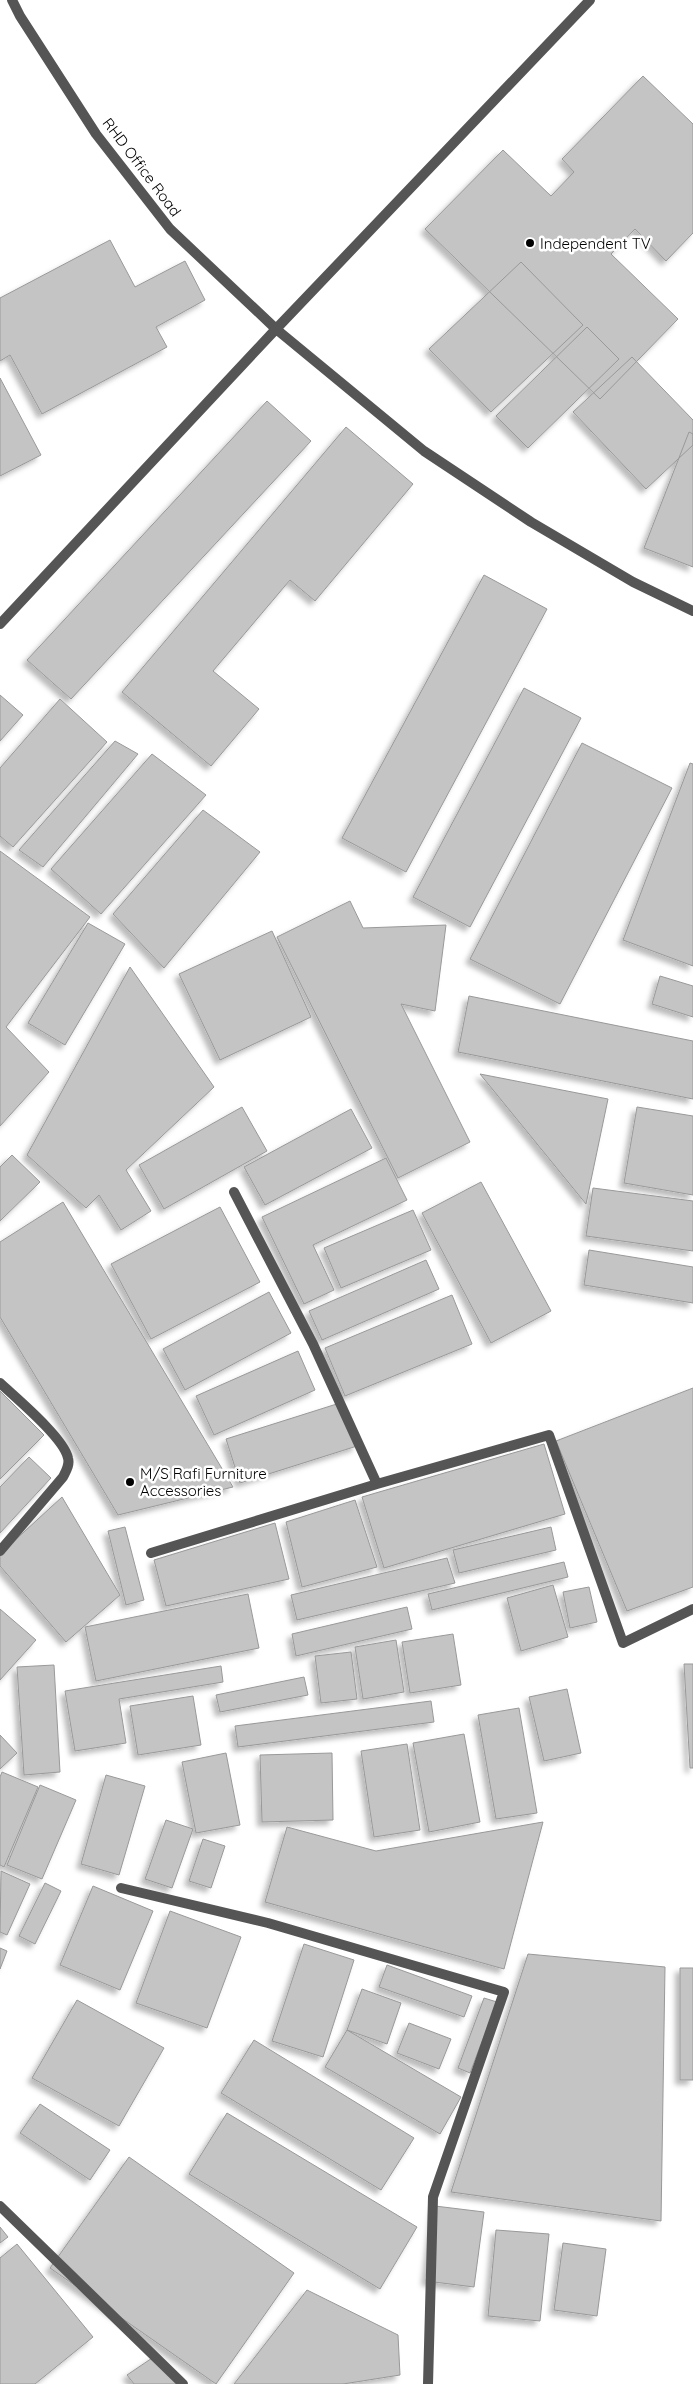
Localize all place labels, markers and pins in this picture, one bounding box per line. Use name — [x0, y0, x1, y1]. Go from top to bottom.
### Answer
place label: Independent TV — [540, 234, 651, 253]
marker: Independent TV — [524, 237, 536, 249]
place label: M/S Rafi Furniture Accessories — [140, 1464, 267, 1500]
marker: M/S Rafi Furniture Accessories — [124, 1476, 136, 1488]

